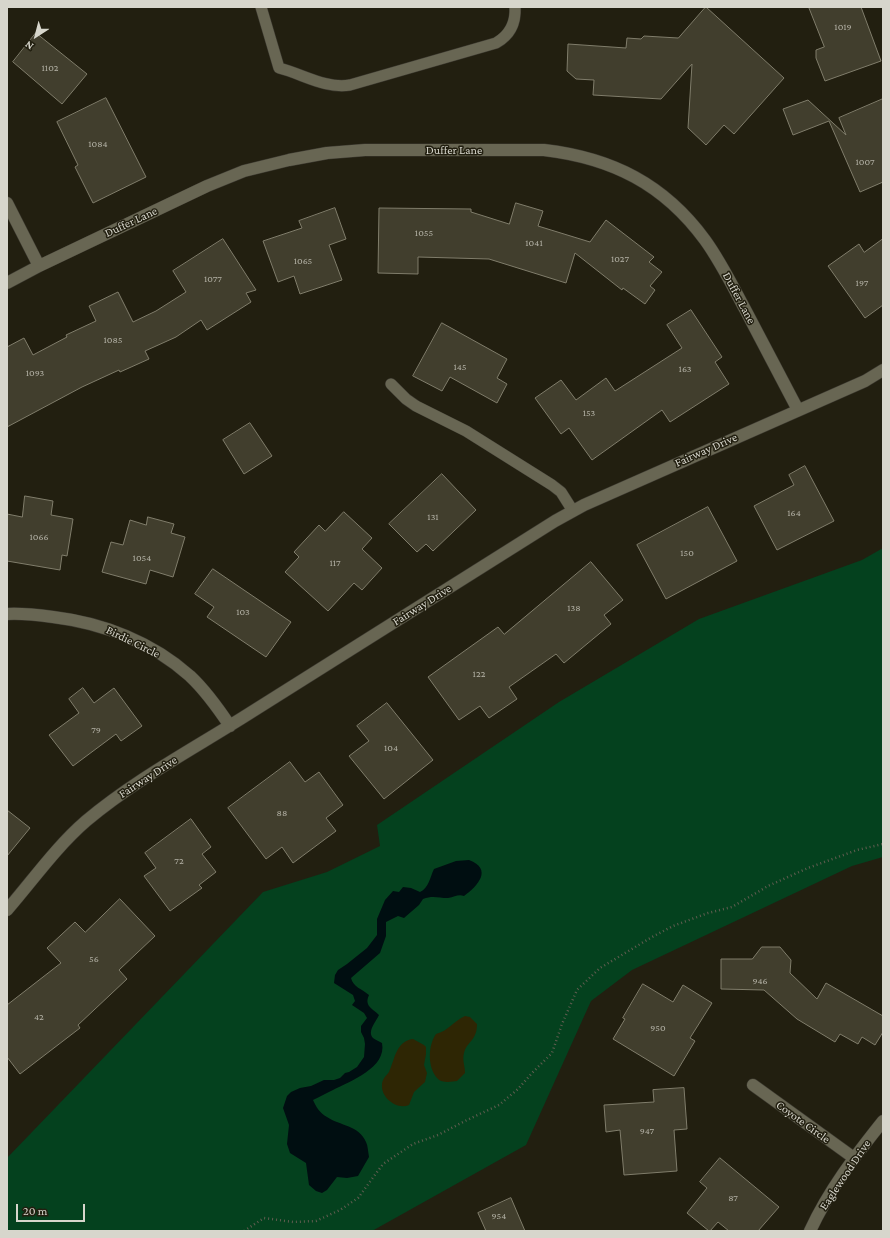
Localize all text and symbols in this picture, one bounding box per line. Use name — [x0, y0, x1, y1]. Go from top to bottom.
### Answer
north arrow — [16, 16, 56, 56]
house number: 1019 — [834, 21, 852, 33]
text: N — [22, 39, 36, 53]
house number: 1102 — [42, 62, 58, 74]
house number: 1084 — [88, 138, 108, 150]
street label: Duffer Lane — [426, 143, 482, 157]
house number: 1007 — [856, 156, 874, 168]
street label: Duffer Lane — [102, 204, 160, 240]
house number: 1055 — [415, 227, 433, 239]
house number: 1041 — [525, 237, 543, 249]
house number: 1027 — [611, 253, 629, 265]
house number: 1065 — [294, 255, 312, 267]
street label: Duffer Lane — [719, 270, 759, 326]
house number: 1077 — [204, 273, 222, 285]
house number: 197 — [856, 277, 868, 289]
house number: 1085 — [104, 334, 122, 346]
house number: 145 — [453, 361, 467, 373]
house number: 163 — [679, 363, 691, 375]
house number: 1093 — [26, 367, 44, 379]
house number: 153 — [583, 407, 595, 419]
street label: Fairway Drive — [673, 430, 739, 470]
house number: 164 — [787, 507, 801, 519]
house number: 131 — [427, 511, 439, 523]
house number: 1066 — [29, 531, 49, 543]
house number: 150 — [680, 547, 694, 559]
house number: 1054 — [133, 552, 151, 564]
house number: 117 — [329, 557, 341, 569]
street label: Fairway Drive — [390, 581, 454, 629]
house number: 138 — [567, 602, 581, 614]
house number: 103 — [236, 606, 250, 618]
street label: Birdie Circle — [104, 623, 162, 661]
house number: 122 — [473, 668, 485, 680]
house number: 79 — [91, 724, 101, 736]
house number: 104 — [384, 742, 398, 754]
street label: Fairway Drive — [116, 753, 180, 801]
house number: 88 — [277, 807, 287, 819]
house number: 72 — [174, 855, 184, 867]
house number: 56 — [89, 953, 99, 965]
house number: 946 — [752, 975, 768, 987]
house number: 42 — [34, 1011, 44, 1023]
house number: 950 — [650, 1022, 666, 1034]
street label: Coyote Circle — [773, 1098, 833, 1146]
house number: 947 — [640, 1125, 654, 1137]
street label: Eaglewood Drive — [816, 1137, 874, 1213]
house number: 87 — [728, 1192, 738, 1204]
scale bar — [18, 1196, 87, 1222]
text: 20 m — [23, 1204, 47, 1218]
house number: 954 — [492, 1210, 506, 1222]

